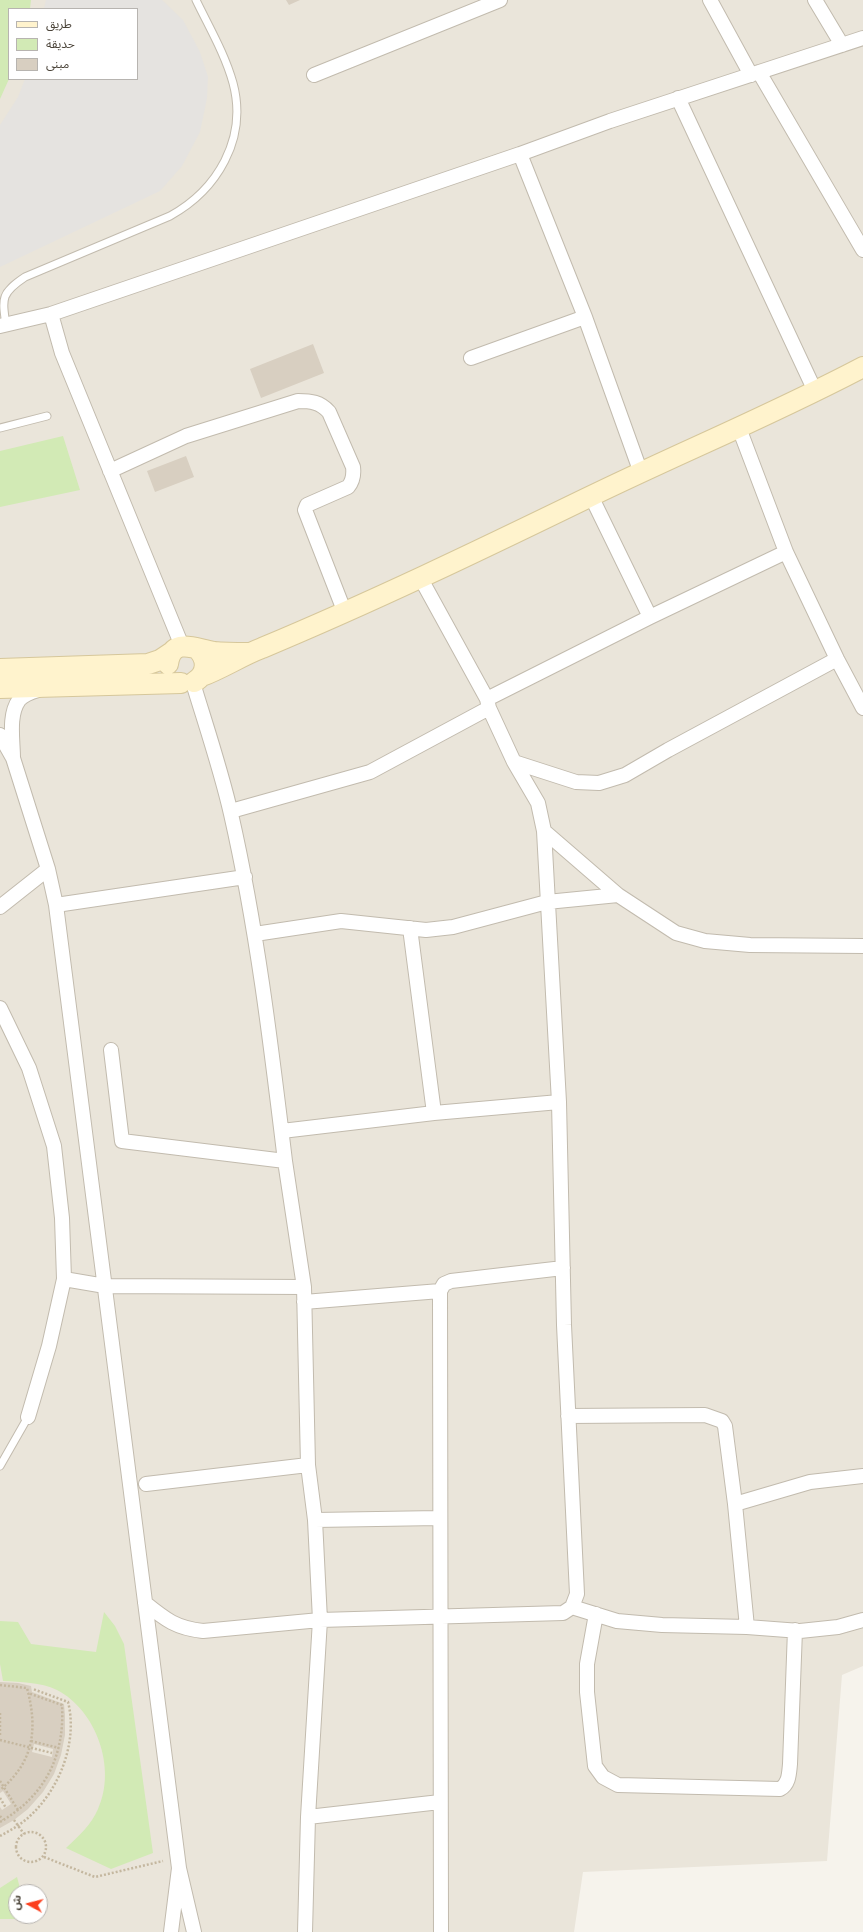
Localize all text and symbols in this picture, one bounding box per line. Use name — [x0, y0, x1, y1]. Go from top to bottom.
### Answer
legend — [8, 8, 138, 80]
text: طريق — [46, 17, 72, 31]
text: حديقة — [46, 37, 75, 51]
text: مبنى — [46, 57, 69, 71]
north arrow — [8, 1884, 48, 1924]
text: ش — [9, 1894, 24, 1911]

